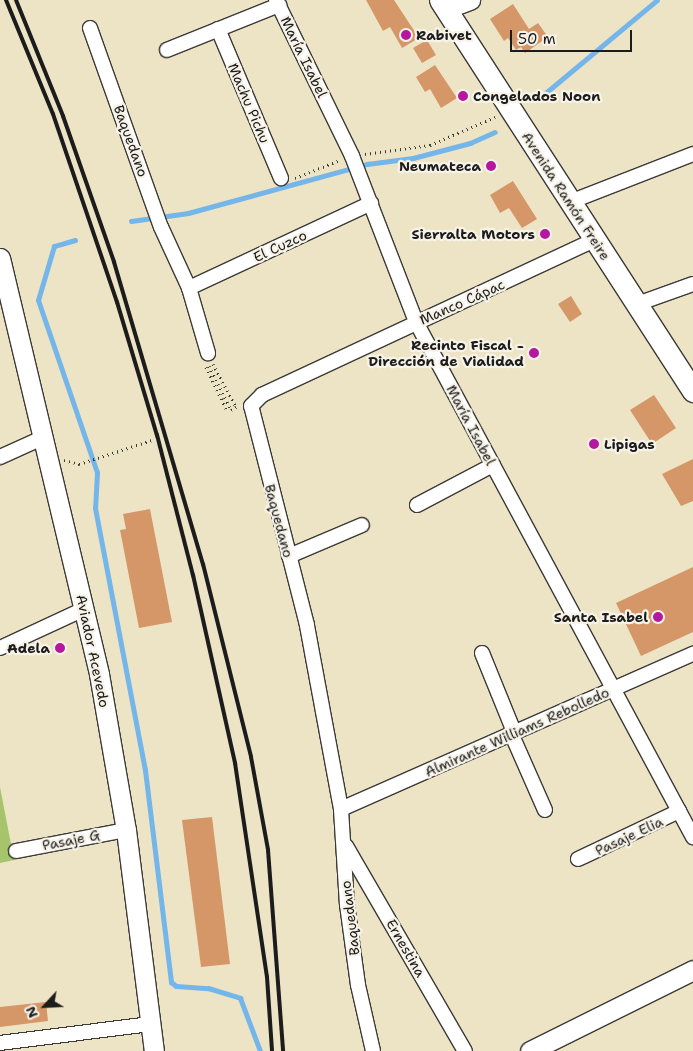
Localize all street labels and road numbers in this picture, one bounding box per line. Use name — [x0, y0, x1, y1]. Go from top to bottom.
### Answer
street label: María Isabel — [277, 14, 331, 100]
street label: Machu Pichu — [225, 60, 273, 146]
street label: Baquedano — [110, 103, 152, 179]
street label: Avenida Ramón Freire — [518, 129, 614, 263]
street label: El Cuzco — [251, 226, 309, 266]
street label: Manco Cápac — [417, 276, 507, 328]
street label: María Isabel — [443, 382, 499, 468]
street label: Baquedano — [261, 482, 297, 560]
street label: Aviador Acevedo — [73, 593, 113, 709]
street label: Almirante Williams Rebolledo — [422, 684, 612, 780]
street label: Pasaje Elia — [592, 813, 666, 859]
street label: Pasaje G — [41, 826, 101, 854]
street label: Baquedano — [337, 880, 363, 956]
street label: Ernestina — [383, 916, 429, 980]

